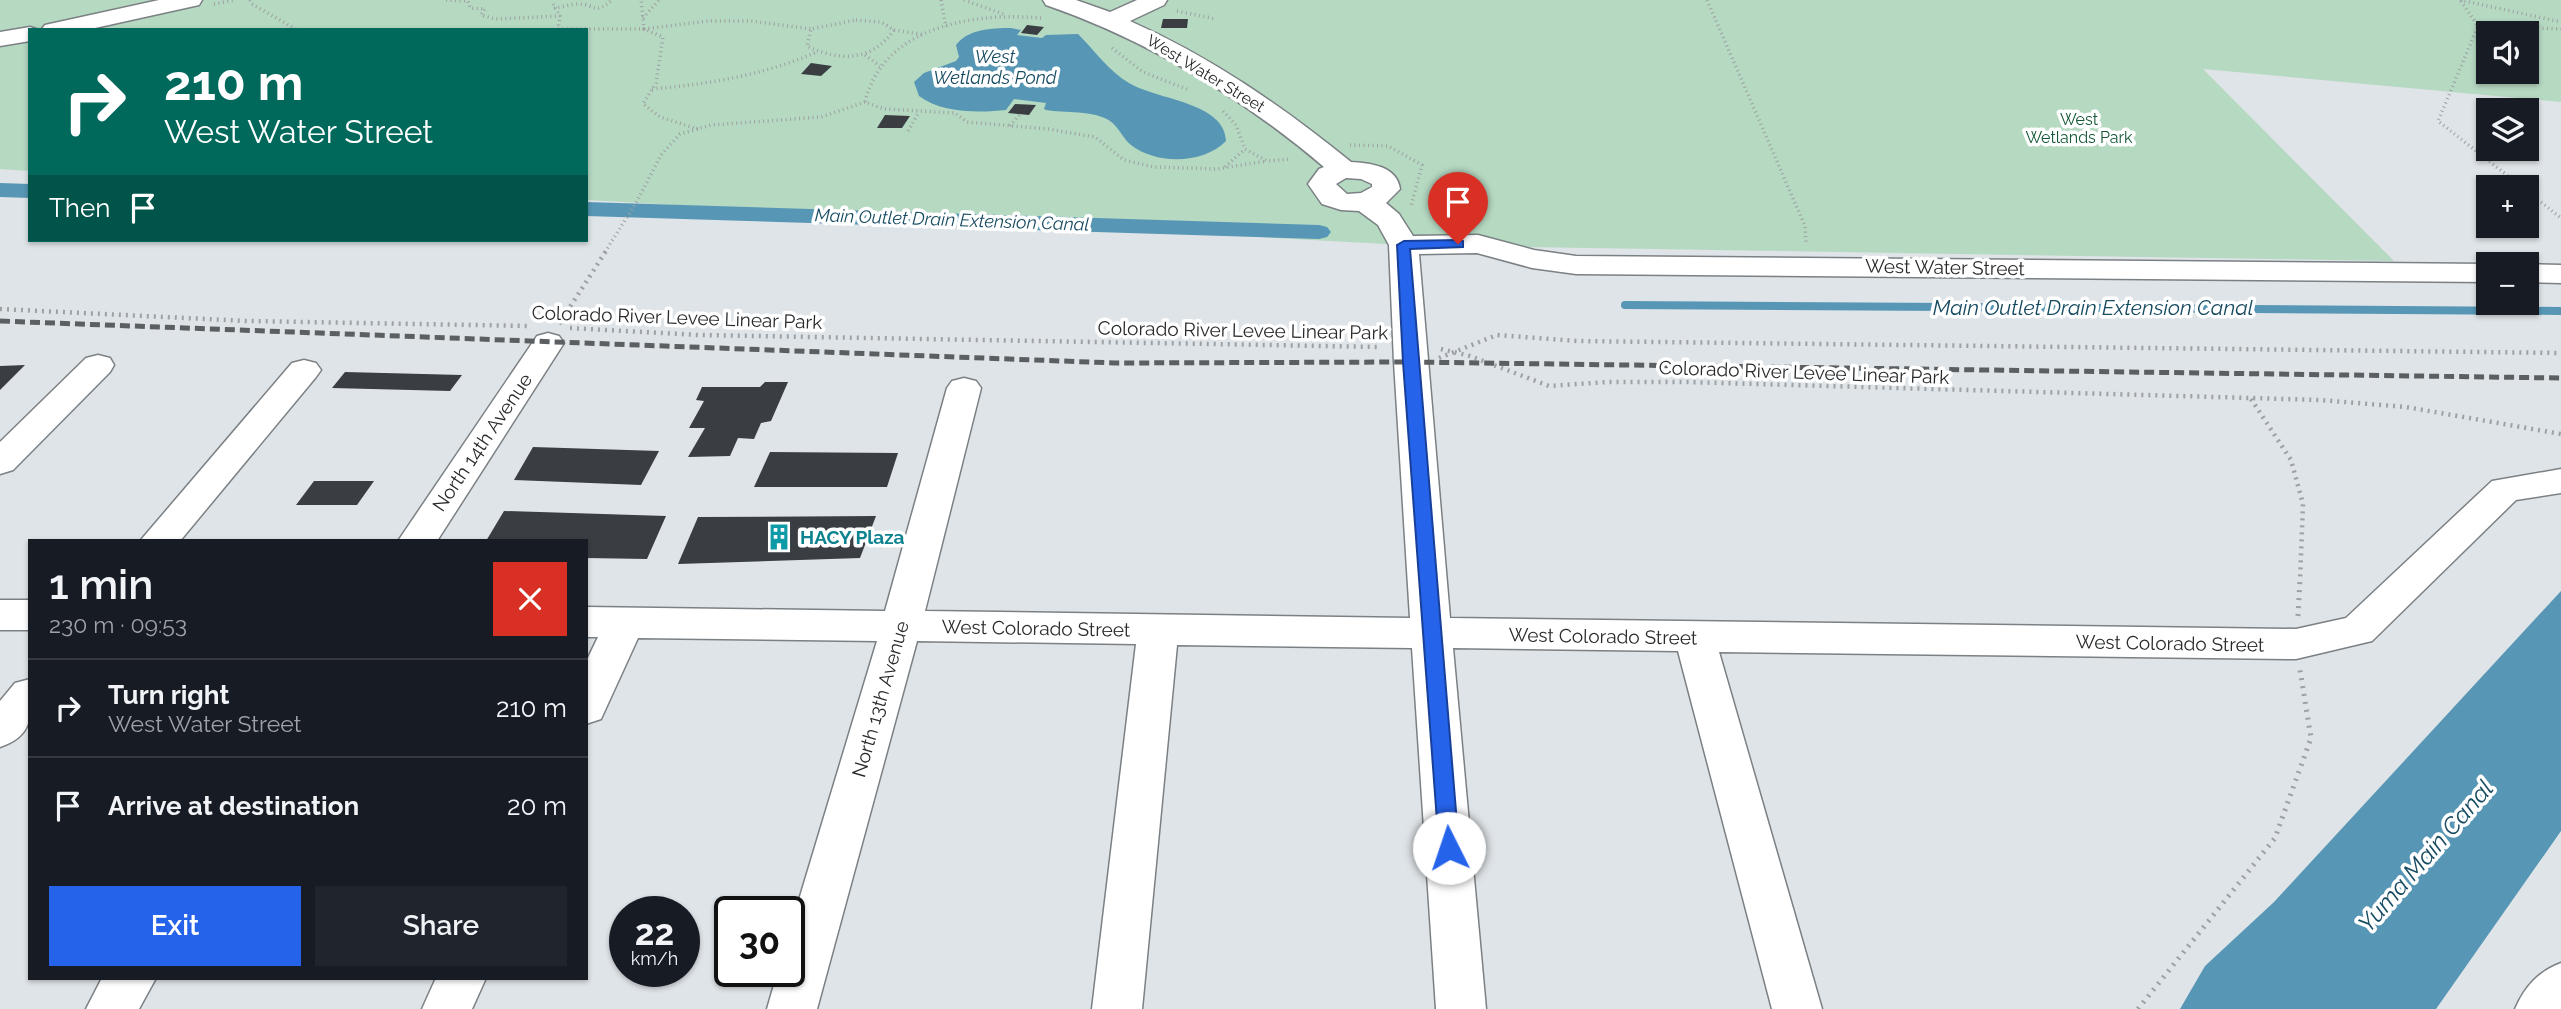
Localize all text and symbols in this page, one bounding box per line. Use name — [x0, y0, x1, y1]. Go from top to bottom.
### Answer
map controls — [2476, 21, 2539, 315]
button: sound — [2476, 21, 2539, 84]
street label: West Water Street — [1143, 31, 1269, 117]
water label: West Wetlands Pond — [933, 46, 1058, 88]
text: 210 m — [164, 54, 303, 111]
icon: right — [49, 56, 140, 147]
button: layers — [2476, 98, 2539, 161]
park label: West Wetlands Park — [2025, 110, 2133, 147]
text: West Water Street — [164, 113, 433, 150]
pin — [1428, 172, 1488, 244]
button: + — [2476, 175, 2539, 238]
icon: arrive — [1439, 183, 1477, 221]
icon: arrive — [124, 189, 162, 227]
text: Then — [49, 193, 110, 223]
water label: Main Outlet Drain Extension Canal — [814, 204, 1090, 235]
button: − — [2476, 252, 2539, 315]
street label: West Water Street — [1865, 255, 2026, 279]
water label: Main Outlet Drain Extension Canal — [1933, 295, 2253, 320]
street label: Colorado River Levee Linear Park — [531, 301, 823, 333]
street label: Colorado River Levee Linear Park — [1098, 316, 1388, 344]
street label: Colorado River Levee Linear Park — [1658, 356, 1950, 388]
street label: North 14th Avenue — [428, 369, 536, 515]
building icon: HACY Plaza — [764, 522, 794, 552]
place label: HACY Plaza — [800, 526, 905, 548]
text: 1 min — [49, 560, 153, 609]
button: close — [493, 562, 567, 636]
text: 230 m · 09:53 — [49, 611, 187, 638]
street label: West Colorado Street — [942, 615, 1131, 641]
street label: North 13th Avenue — [847, 618, 913, 780]
street label: West Colorado Street — [1509, 623, 1698, 649]
street label: West Colorado Street — [2076, 630, 2265, 656]
text: Turn right — [108, 680, 229, 710]
icon: right — [49, 689, 87, 727]
text: 210 m — [496, 693, 567, 723]
text: West Water Street — [108, 710, 301, 737]
water label: Yuma Main Canal — [2352, 774, 2499, 937]
icon: arrive — [49, 787, 87, 825]
text: Arrive at destination — [108, 791, 359, 821]
text: 20 m — [507, 791, 567, 821]
position arrow — [1412, 811, 1486, 885]
button: Exit — [49, 886, 301, 966]
button: Share — [315, 886, 567, 966]
speed limit sign: 30 — [714, 896, 805, 987]
text: 22 — [635, 912, 674, 953]
text: km/h — [631, 948, 678, 969]

